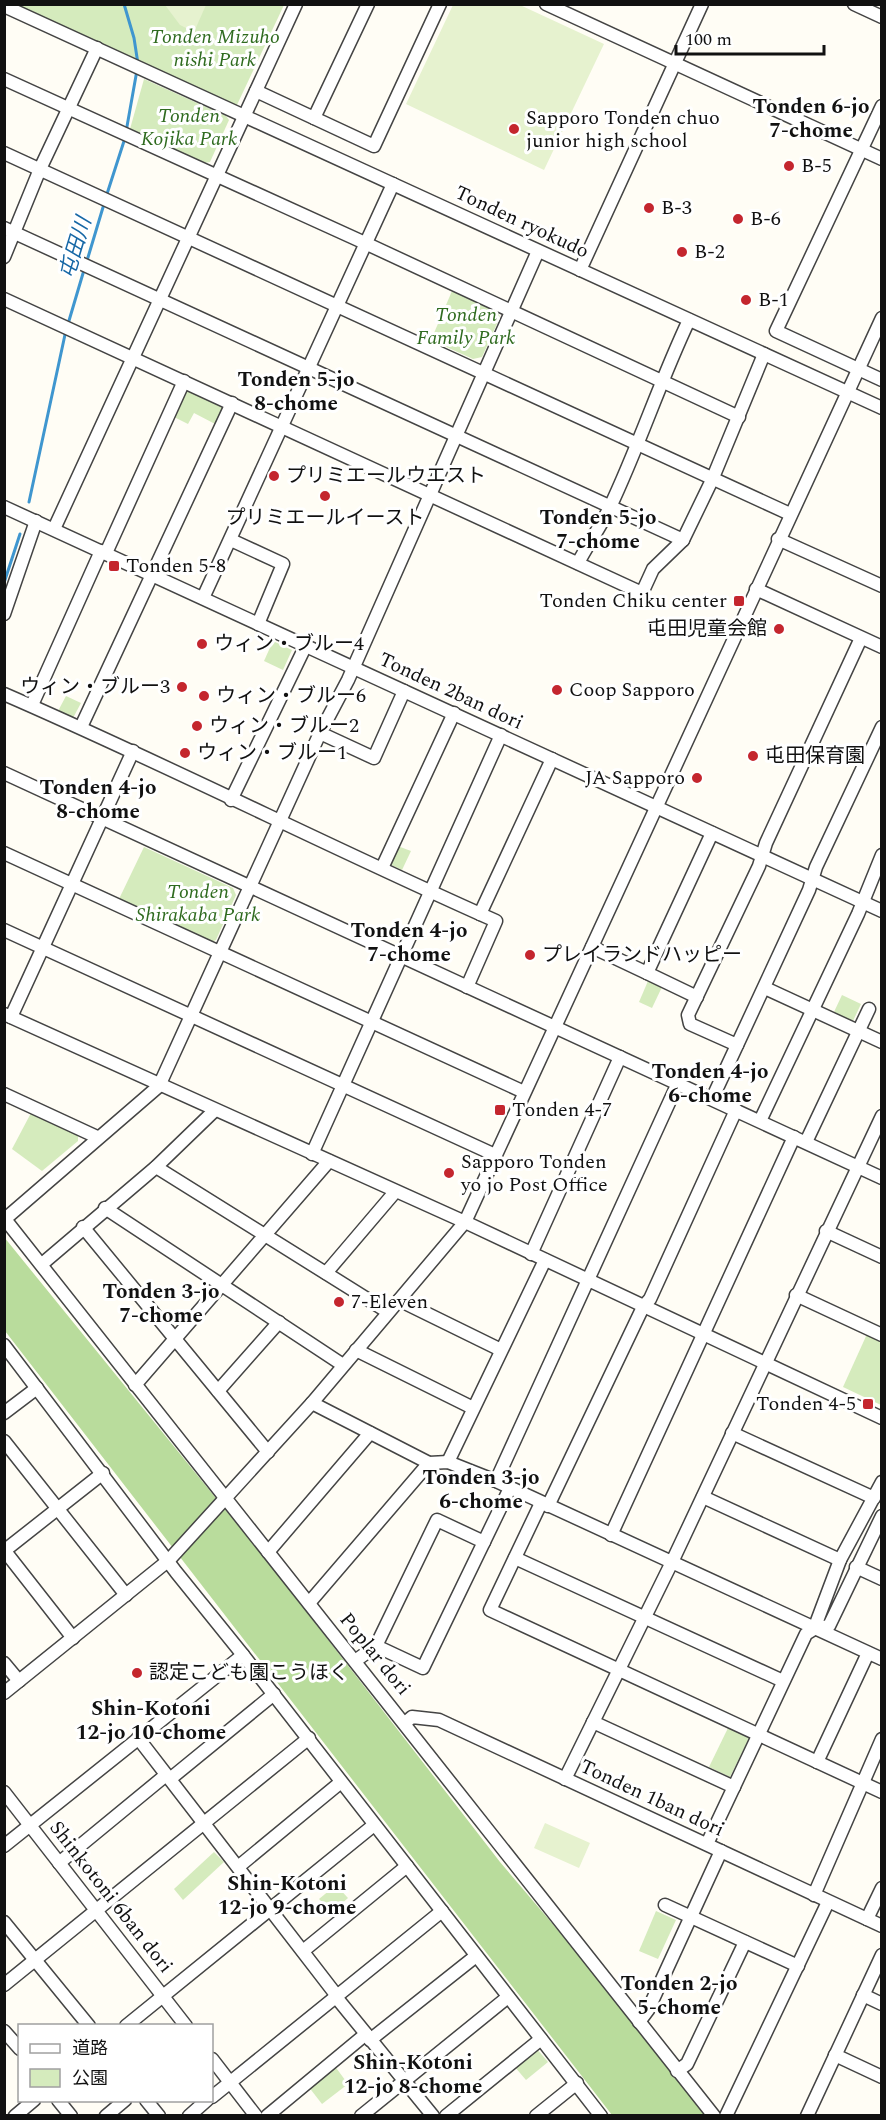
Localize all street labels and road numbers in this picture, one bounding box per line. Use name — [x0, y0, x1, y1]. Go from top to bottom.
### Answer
street label: Tonden ryokudo — [450, 178, 594, 266]
street label: Tonden 2ban dori — [374, 644, 528, 738]
street label: Poplar dori — [332, 1606, 418, 1702]
street label: Tonden 1ban dori — [575, 1751, 729, 1845]
street label: Shinkotoni 6ban dori — [42, 1814, 180, 1980]

